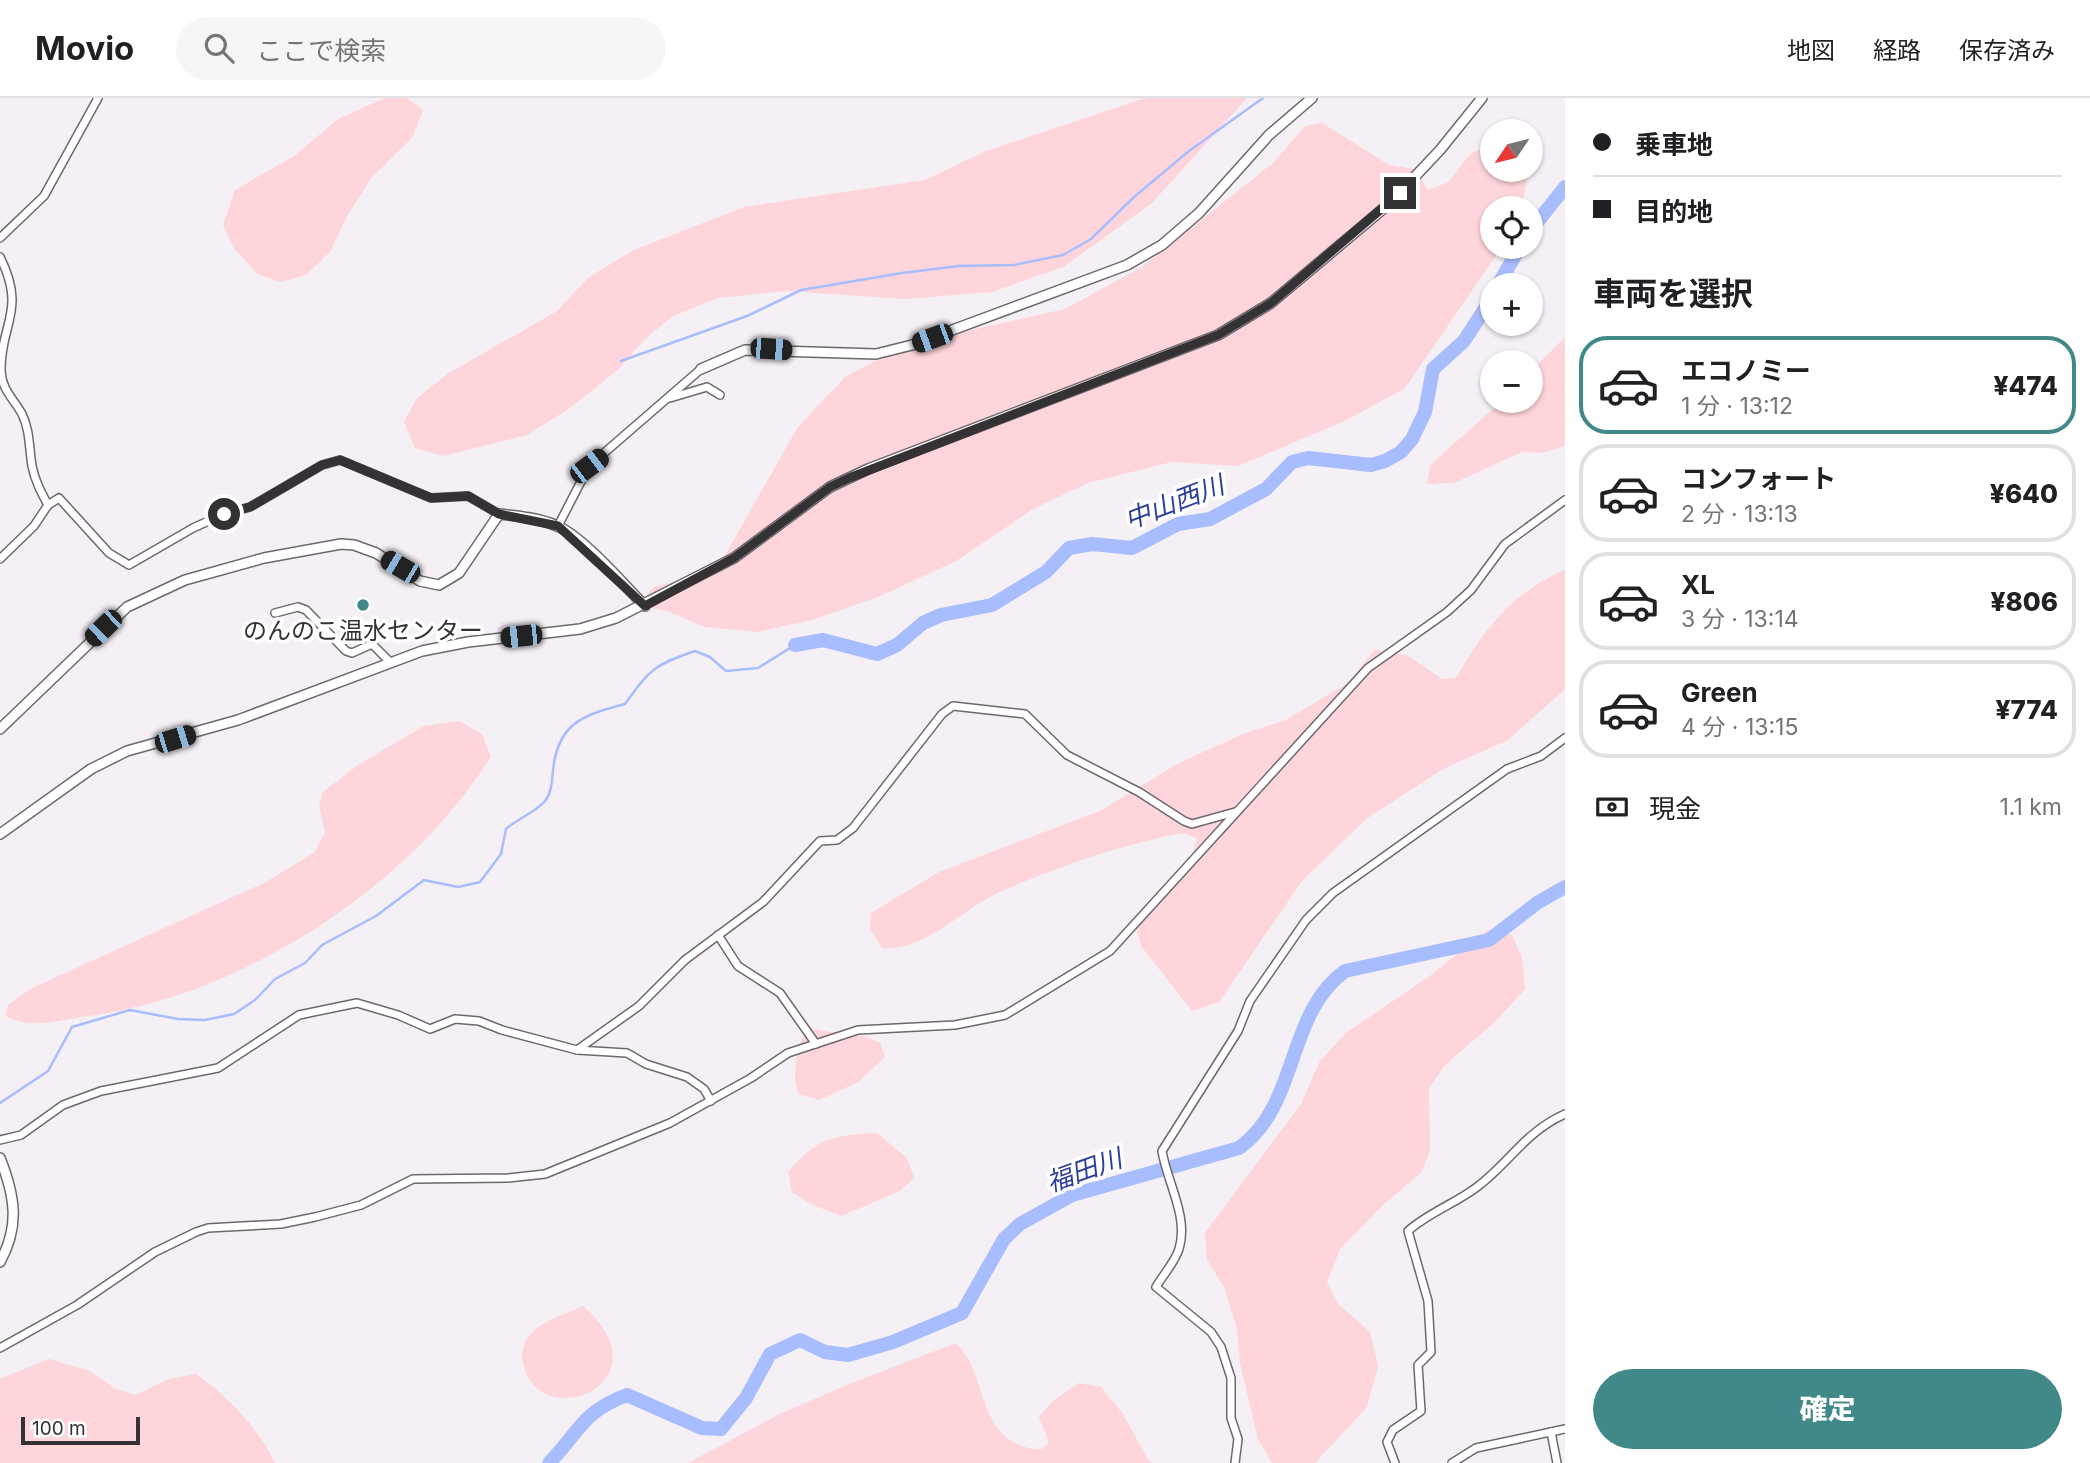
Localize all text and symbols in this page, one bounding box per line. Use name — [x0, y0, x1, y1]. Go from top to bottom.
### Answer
search box — [176, 17, 666, 80]
text: Movio — [35, 28, 134, 68]
icon: search — [200, 29, 238, 67]
text: ここで検索 — [256, 35, 386, 66]
text: 地図 — [1787, 36, 1835, 65]
text: 経路 — [1873, 36, 1921, 65]
text: 保存済み — [1959, 36, 2055, 65]
north arrow — [1480, 119, 1544, 182]
map controls — [1480, 119, 1543, 413]
text: 乗車地 — [1635, 129, 1713, 160]
route end — [1384, 177, 1416, 209]
button: locate — [1480, 196, 1543, 259]
text: 目的地 — [1635, 196, 1713, 227]
button: + — [1480, 273, 1543, 336]
text: 車両を選択 — [1593, 274, 1753, 313]
car — [909, 321, 956, 355]
car — [750, 337, 793, 361]
button: − — [1480, 350, 1543, 413]
icon: car — [1597, 354, 1660, 417]
text: エコノミー — [1681, 355, 1811, 386]
text: ¥474 — [1993, 370, 2058, 401]
text: 1 分 · 13:12 — [1681, 392, 1793, 420]
car — [566, 445, 613, 487]
icon: car — [1597, 462, 1660, 525]
text: コンフォート — [1681, 463, 1836, 494]
water label: 中山西川 — [1120, 468, 1231, 535]
text: ¥640 — [1990, 478, 2058, 509]
route start — [208, 498, 240, 530]
text: 2 分 · 13:13 — [1681, 500, 1798, 528]
car — [377, 547, 424, 587]
text: XL — [1681, 569, 1715, 600]
icon: car — [1597, 570, 1660, 633]
text: ¥806 — [1990, 586, 2058, 617]
marker: のんのこ温水センター — [355, 597, 371, 613]
text: 3 分 · 13:14 — [1681, 605, 1799, 633]
car — [81, 606, 126, 650]
place label: のんのこ温水センター — [243, 616, 483, 645]
car — [500, 623, 543, 649]
text: Green — [1681, 677, 1758, 708]
icon: car — [1597, 678, 1660, 741]
text: ¥774 — [1995, 694, 2058, 725]
text: 4 分 · 13:15 — [1681, 713, 1798, 741]
car — [152, 723, 199, 755]
icon: cash — [1593, 788, 1631, 826]
text: 現金 — [1649, 793, 1701, 824]
text: 1.1 km — [1999, 793, 2062, 821]
water label: 福田川 — [1042, 1141, 1129, 1198]
button: 確定 — [1593, 1369, 2062, 1449]
scale bar — [21, 1414, 140, 1446]
text: 100 m — [32, 1417, 86, 1440]

